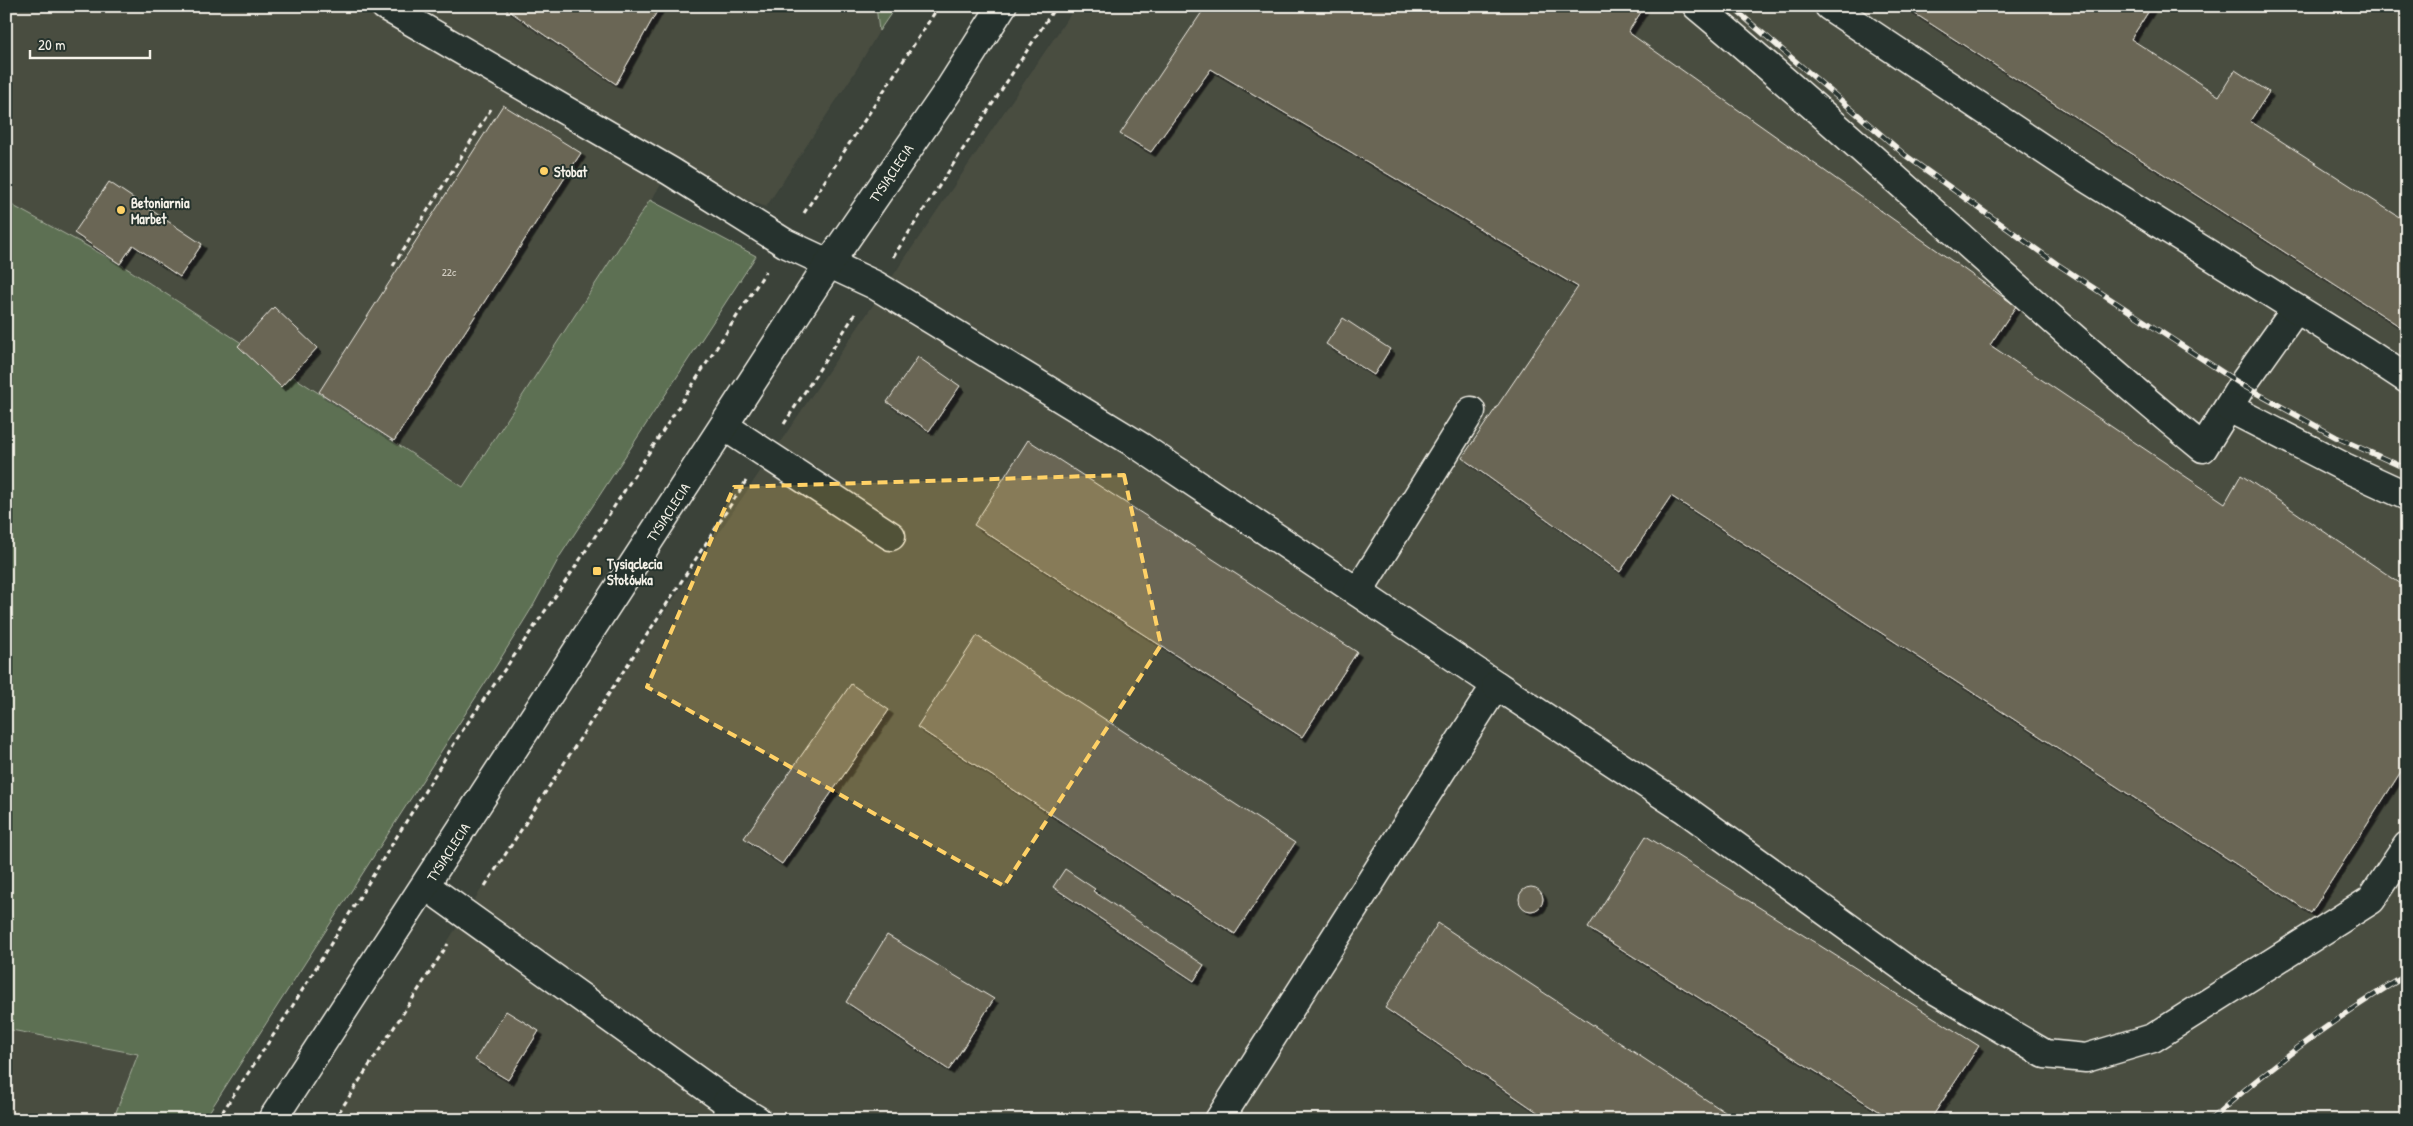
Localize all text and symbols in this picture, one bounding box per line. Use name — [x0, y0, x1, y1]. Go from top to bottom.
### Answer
scale bar — [30, 28, 150, 60]
text: 20 m — [38, 34, 65, 55]
street label: TYSIĄCLECIA — [865, 140, 917, 206]
place label: Stobat — [554, 162, 588, 181]
marker: Stobat — [538, 165, 550, 177]
place label: Betoniarnia Marbet — [131, 193, 190, 228]
marker: Betoniarnia Marbet — [115, 204, 127, 216]
house number: 22c — [442, 265, 457, 279]
street label: TYSIĄCLECIA — [642, 479, 694, 545]
place label: Tysiąclecia Stołówka — [606, 554, 663, 589]
marker: Tysiąclecia Stołówka — [591, 565, 603, 577]
street label: TYSIĄCLECIA — [422, 819, 474, 885]

